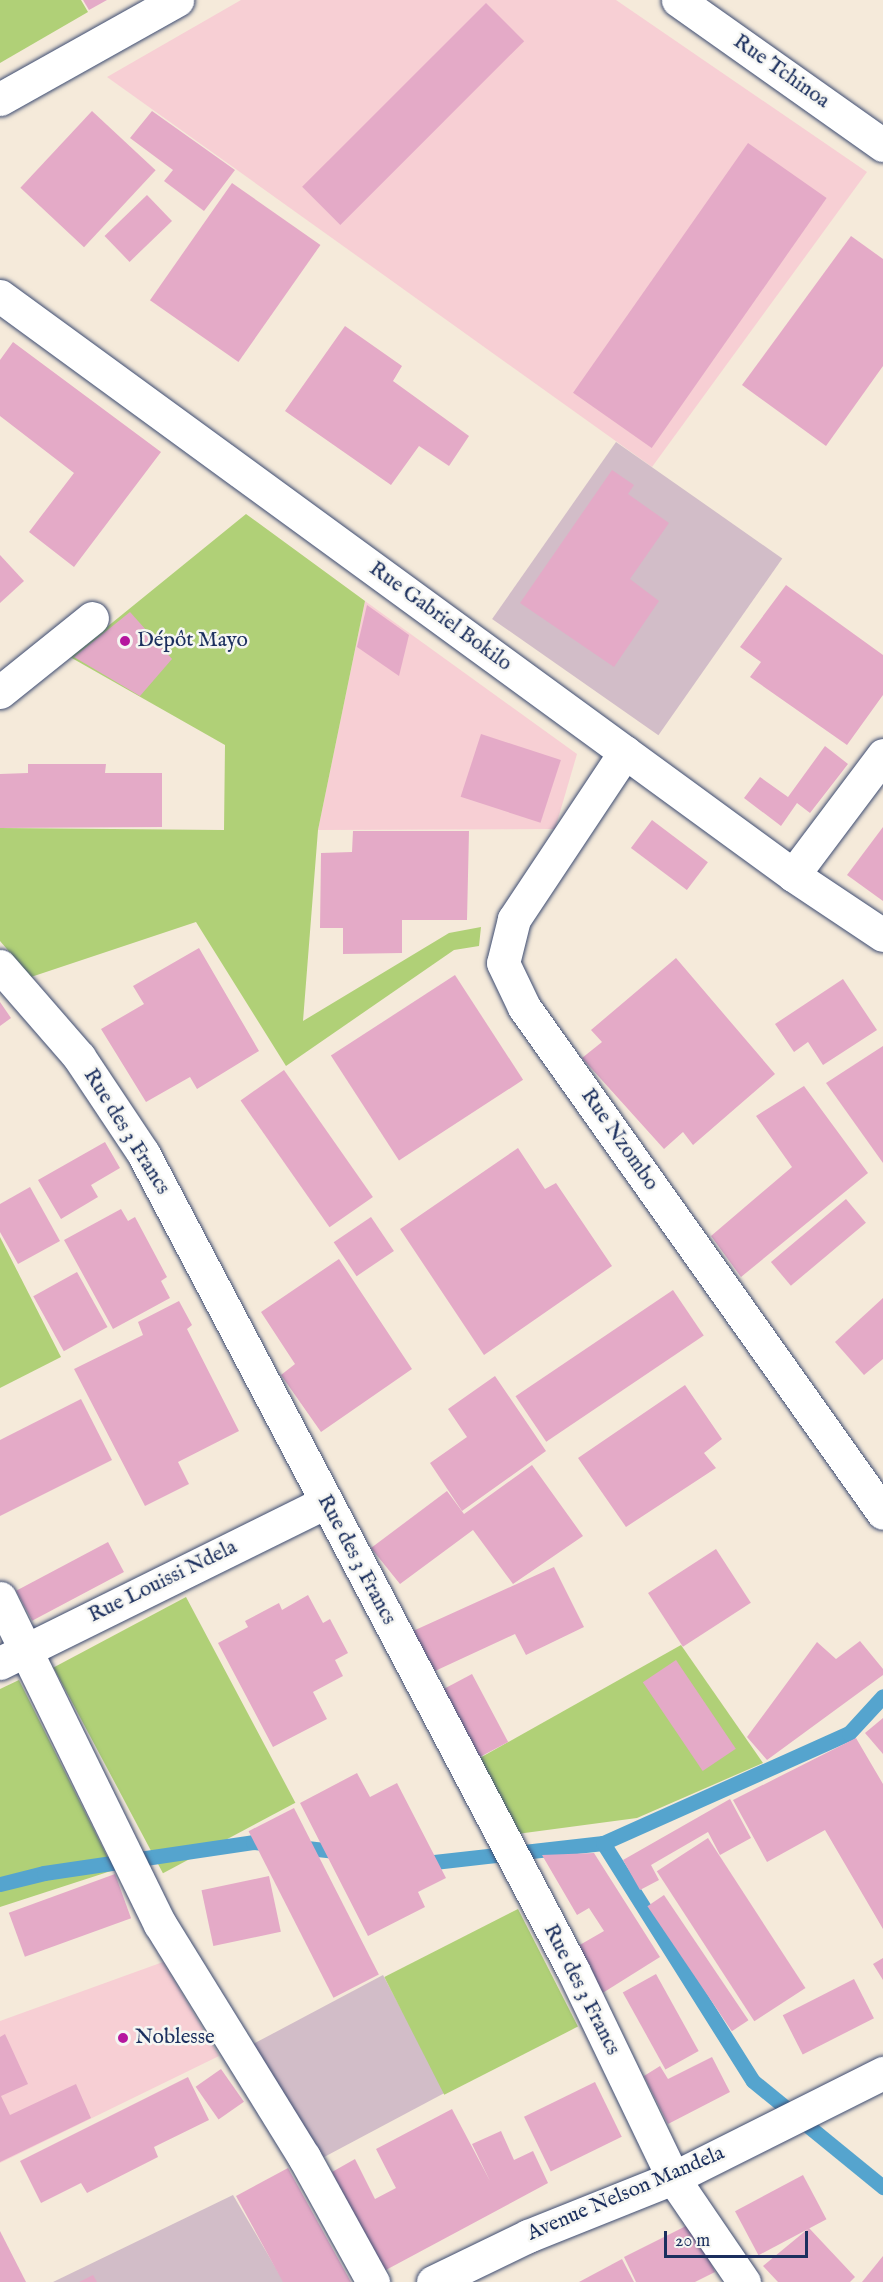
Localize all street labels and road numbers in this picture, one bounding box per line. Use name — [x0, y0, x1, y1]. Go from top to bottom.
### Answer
street label: Rue Tchinoa — [728, 30, 834, 114]
street label: Rue Gabriel Bokilo — [364, 557, 516, 677]
street label: Rue des 3 Francs — [77, 1064, 175, 1200]
street label: Rue Nzombo — [575, 1084, 663, 1196]
street label: Rue des 3 Francs — [311, 1491, 401, 1629]
street label: Rue Louissi Ndela — [85, 1535, 241, 1629]
street label: Rue des 3 Francs — [537, 1920, 625, 2060]
street label: Avenue Nelson Mandela — [524, 2141, 728, 2247]

